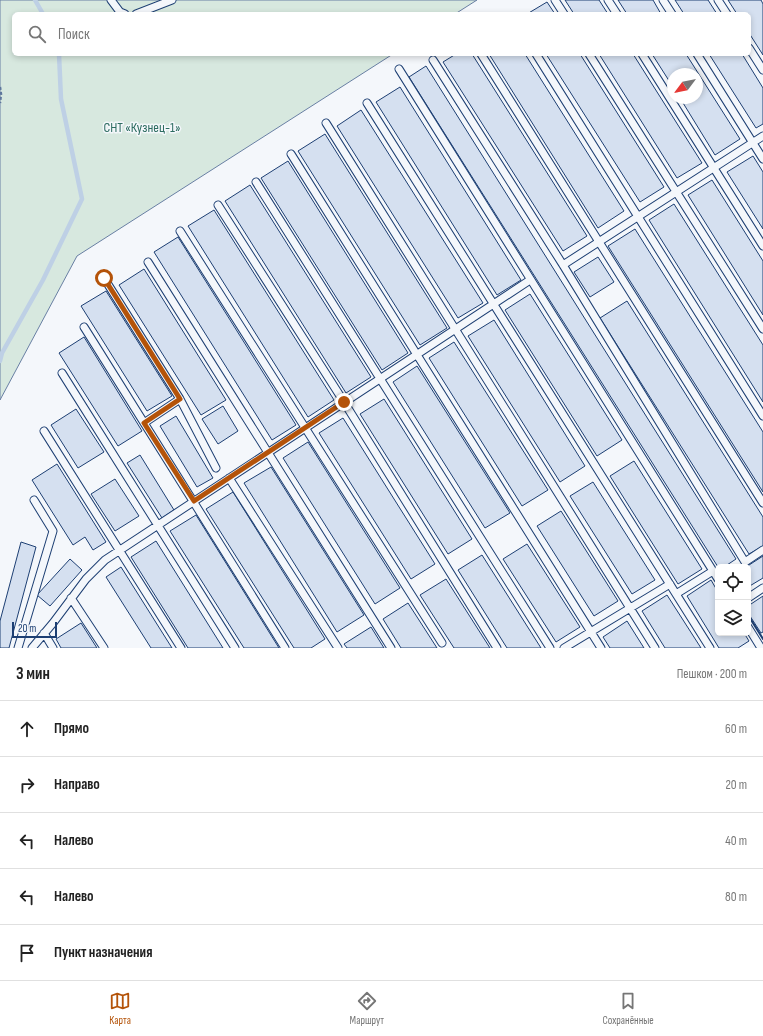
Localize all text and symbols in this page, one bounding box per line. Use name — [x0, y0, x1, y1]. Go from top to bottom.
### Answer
search box — [12, 12, 751, 56]
icon: search — [26, 23, 48, 45]
text: Поиск — [58, 25, 90, 44]
north arrow — [667, 68, 703, 104]
park label: СНТ «Кузнец-1» — [103, 119, 181, 136]
route start — [95, 269, 113, 287]
route end — [335, 393, 353, 411]
map controls — [715, 564, 751, 636]
button: locate — [715, 564, 751, 600]
button: layers — [715, 600, 751, 636]
scale bar — [12, 620, 57, 639]
text: 20 m — [18, 622, 36, 635]
text: 3 мин — [16, 664, 50, 684]
text: Пешком · 200 m — [677, 666, 747, 682]
icon: ahead — [16, 718, 38, 740]
text: Прямо — [54, 719, 89, 738]
text: 60 m — [725, 721, 747, 737]
icon: right — [16, 774, 38, 796]
text: Направо — [54, 775, 100, 794]
text: 20 m — [725, 777, 747, 793]
icon: left — [16, 830, 38, 852]
text: Налево — [54, 831, 94, 850]
text: 40 m — [725, 833, 747, 849]
icon: left — [16, 886, 38, 908]
text: Налево — [54, 887, 94, 906]
text: 80 m — [725, 889, 747, 905]
icon: arrive — [16, 942, 38, 964]
text: Пункт назначения — [54, 943, 152, 962]
tab: Карта — [109, 990, 131, 1027]
tab: Маршрут — [350, 990, 384, 1027]
tab: Сохранённые — [602, 990, 654, 1027]

